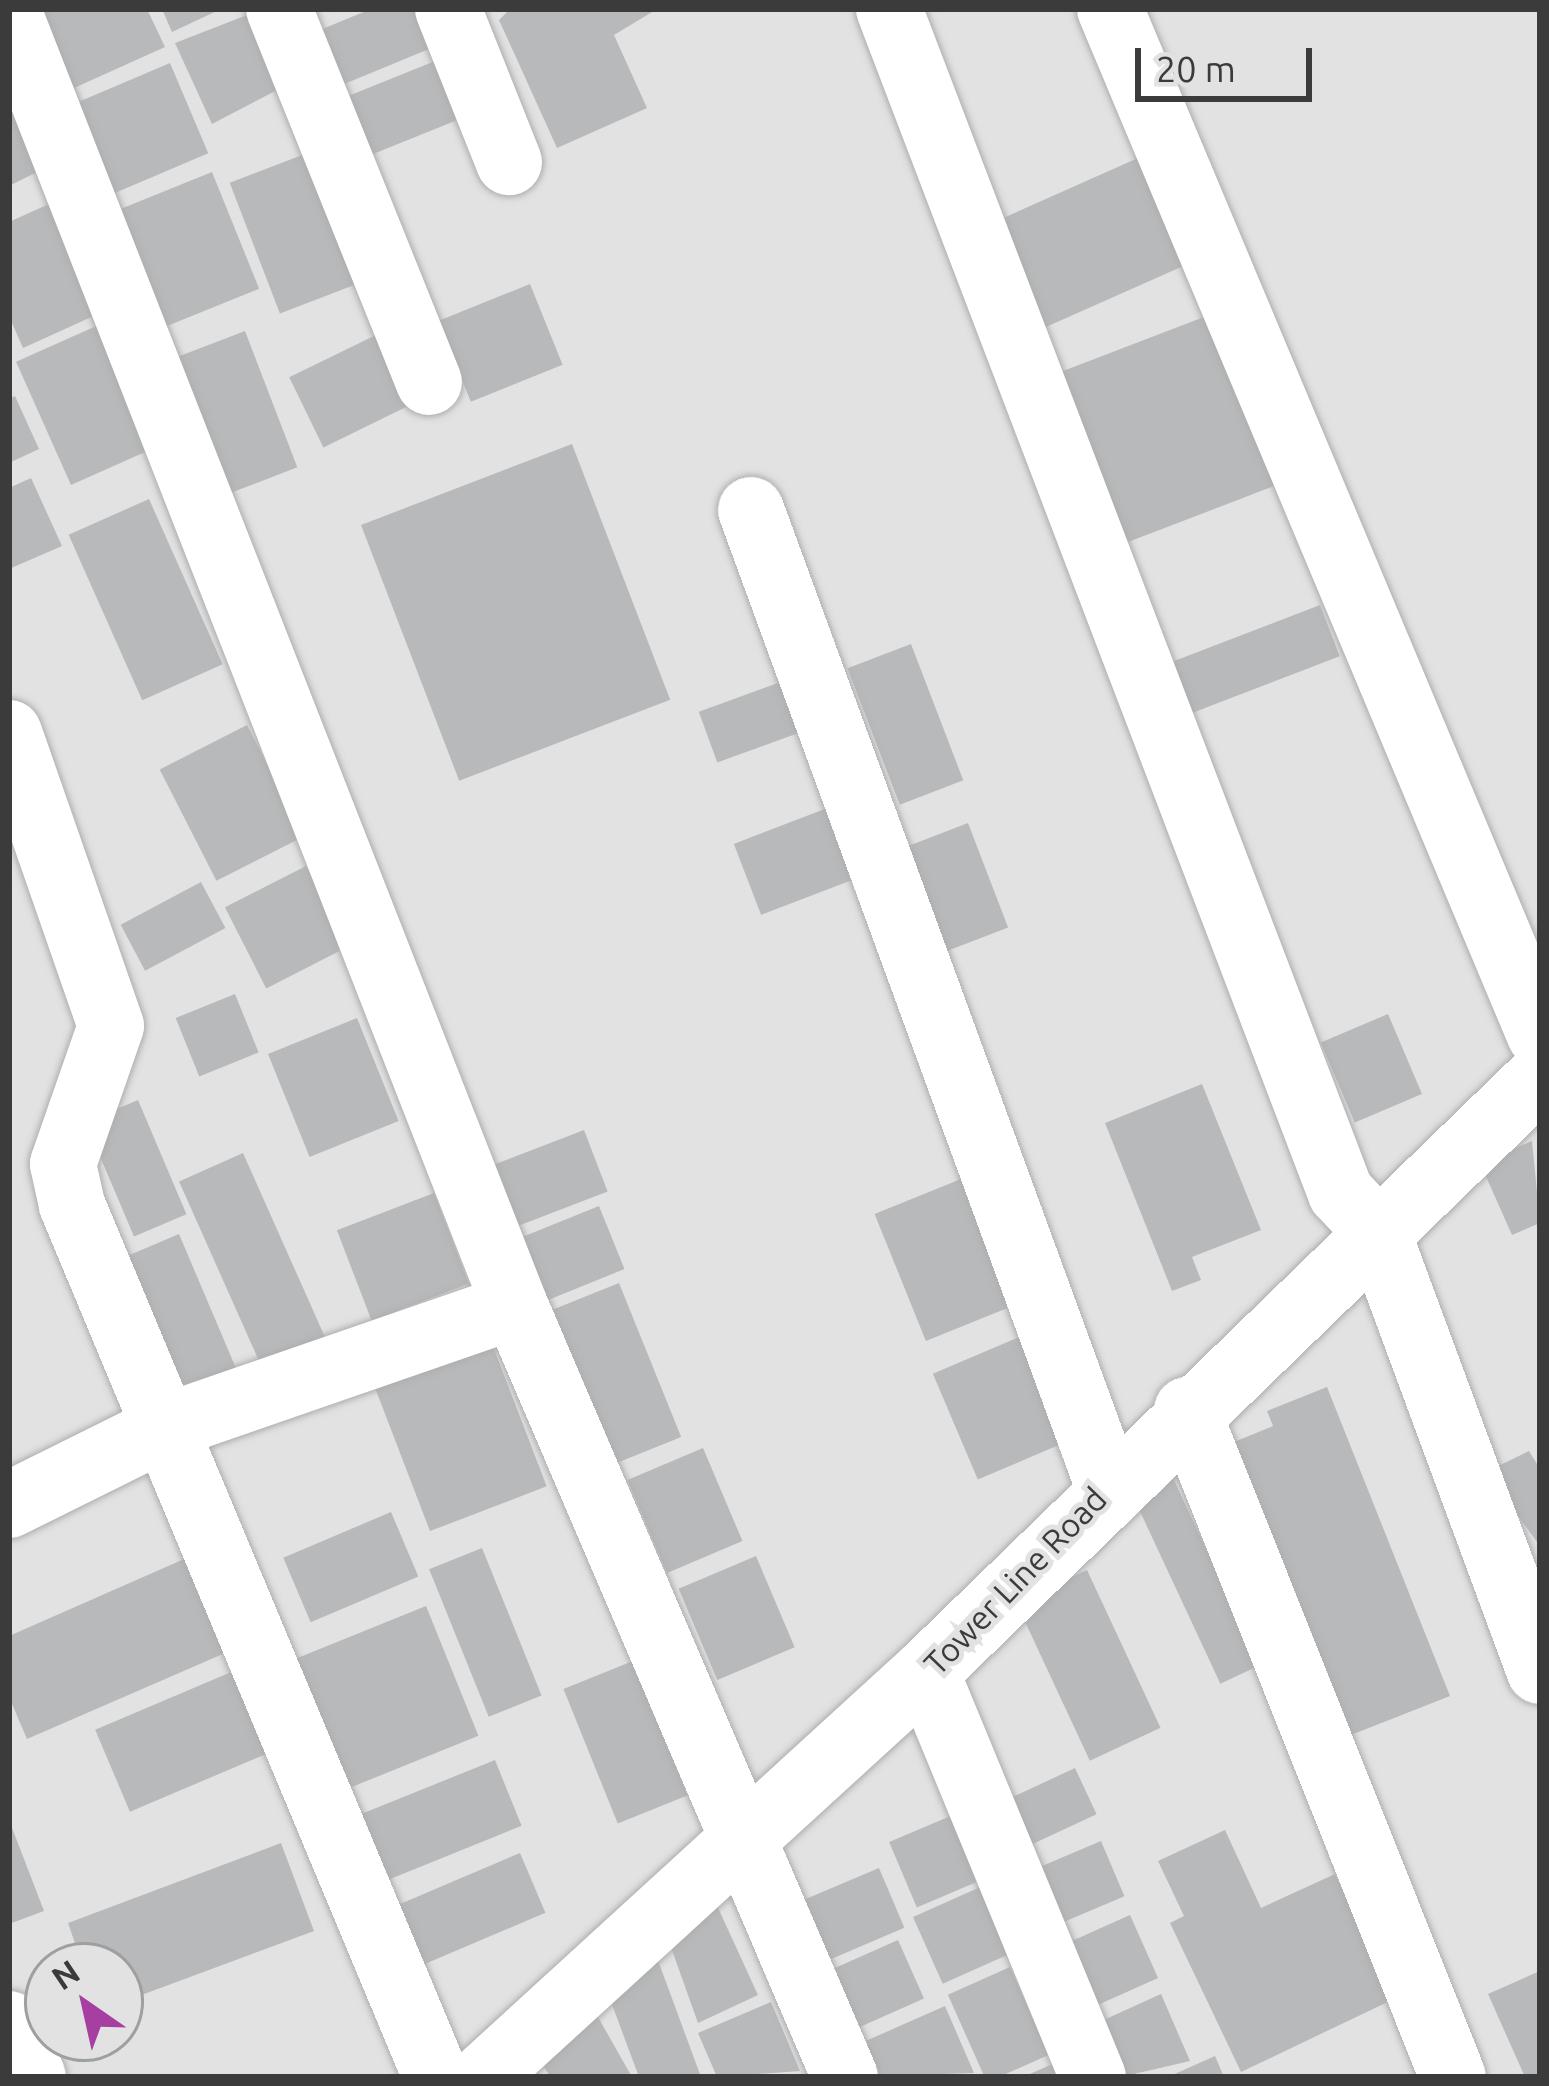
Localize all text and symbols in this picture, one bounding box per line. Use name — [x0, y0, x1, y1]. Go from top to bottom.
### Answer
scale bar — [1141, 24, 1318, 98]
text: 20 m — [1156, 48, 1236, 89]
street label: Tower Line Road — [916, 1479, 1114, 1683]
north arrow — [24, 1942, 144, 2062]
text: N — [45, 1952, 86, 1996]

